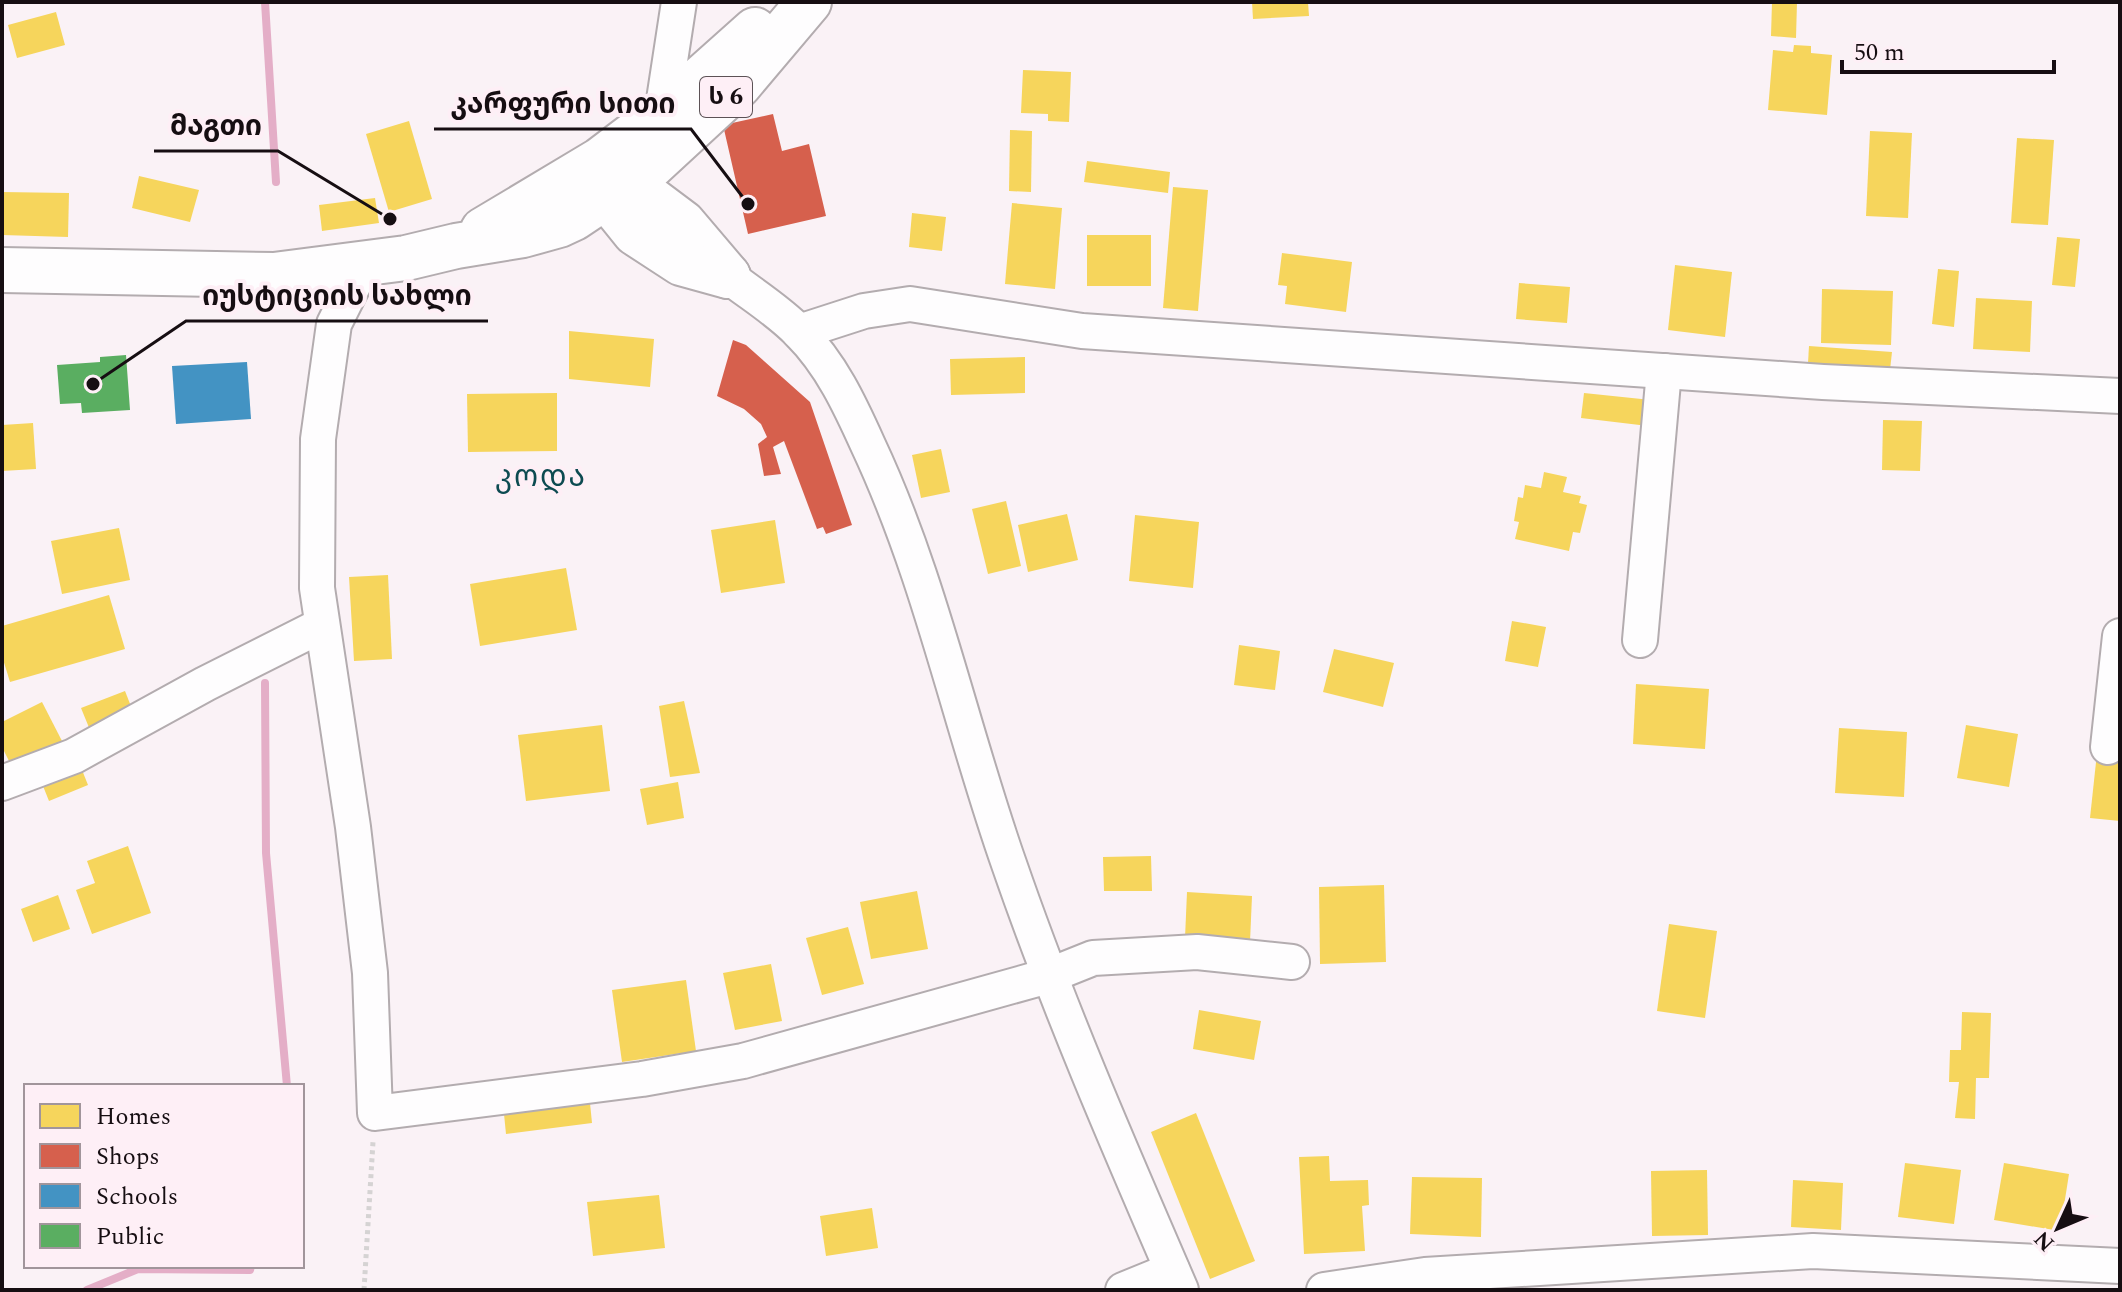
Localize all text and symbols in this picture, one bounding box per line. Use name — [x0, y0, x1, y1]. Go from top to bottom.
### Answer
scale bar — [1842, 24, 2054, 74]
text: 50 m — [1854, 35, 1905, 71]
callout: კარფური სითი — [434, 77, 691, 129]
road number: ს 6 — [700, 77, 752, 117]
text: კარფური სითი — [450, 83, 676, 126]
callout: მაგთი — [154, 99, 278, 151]
text: მაგთი — [170, 105, 262, 148]
callout: იუსტიციის სახლი — [186, 269, 488, 321]
text: იუსტიციის სახლი — [202, 275, 472, 318]
district label: კოდა — [495, 454, 587, 500]
legend — [24, 1084, 304, 1268]
text: Homes — [96, 1099, 171, 1135]
text: Shops — [96, 1139, 160, 1175]
text: Schools — [96, 1179, 178, 1215]
north arrow — [2018, 1188, 2098, 1268]
text: Public — [96, 1219, 164, 1255]
text: N — [2027, 1223, 2063, 1259]

